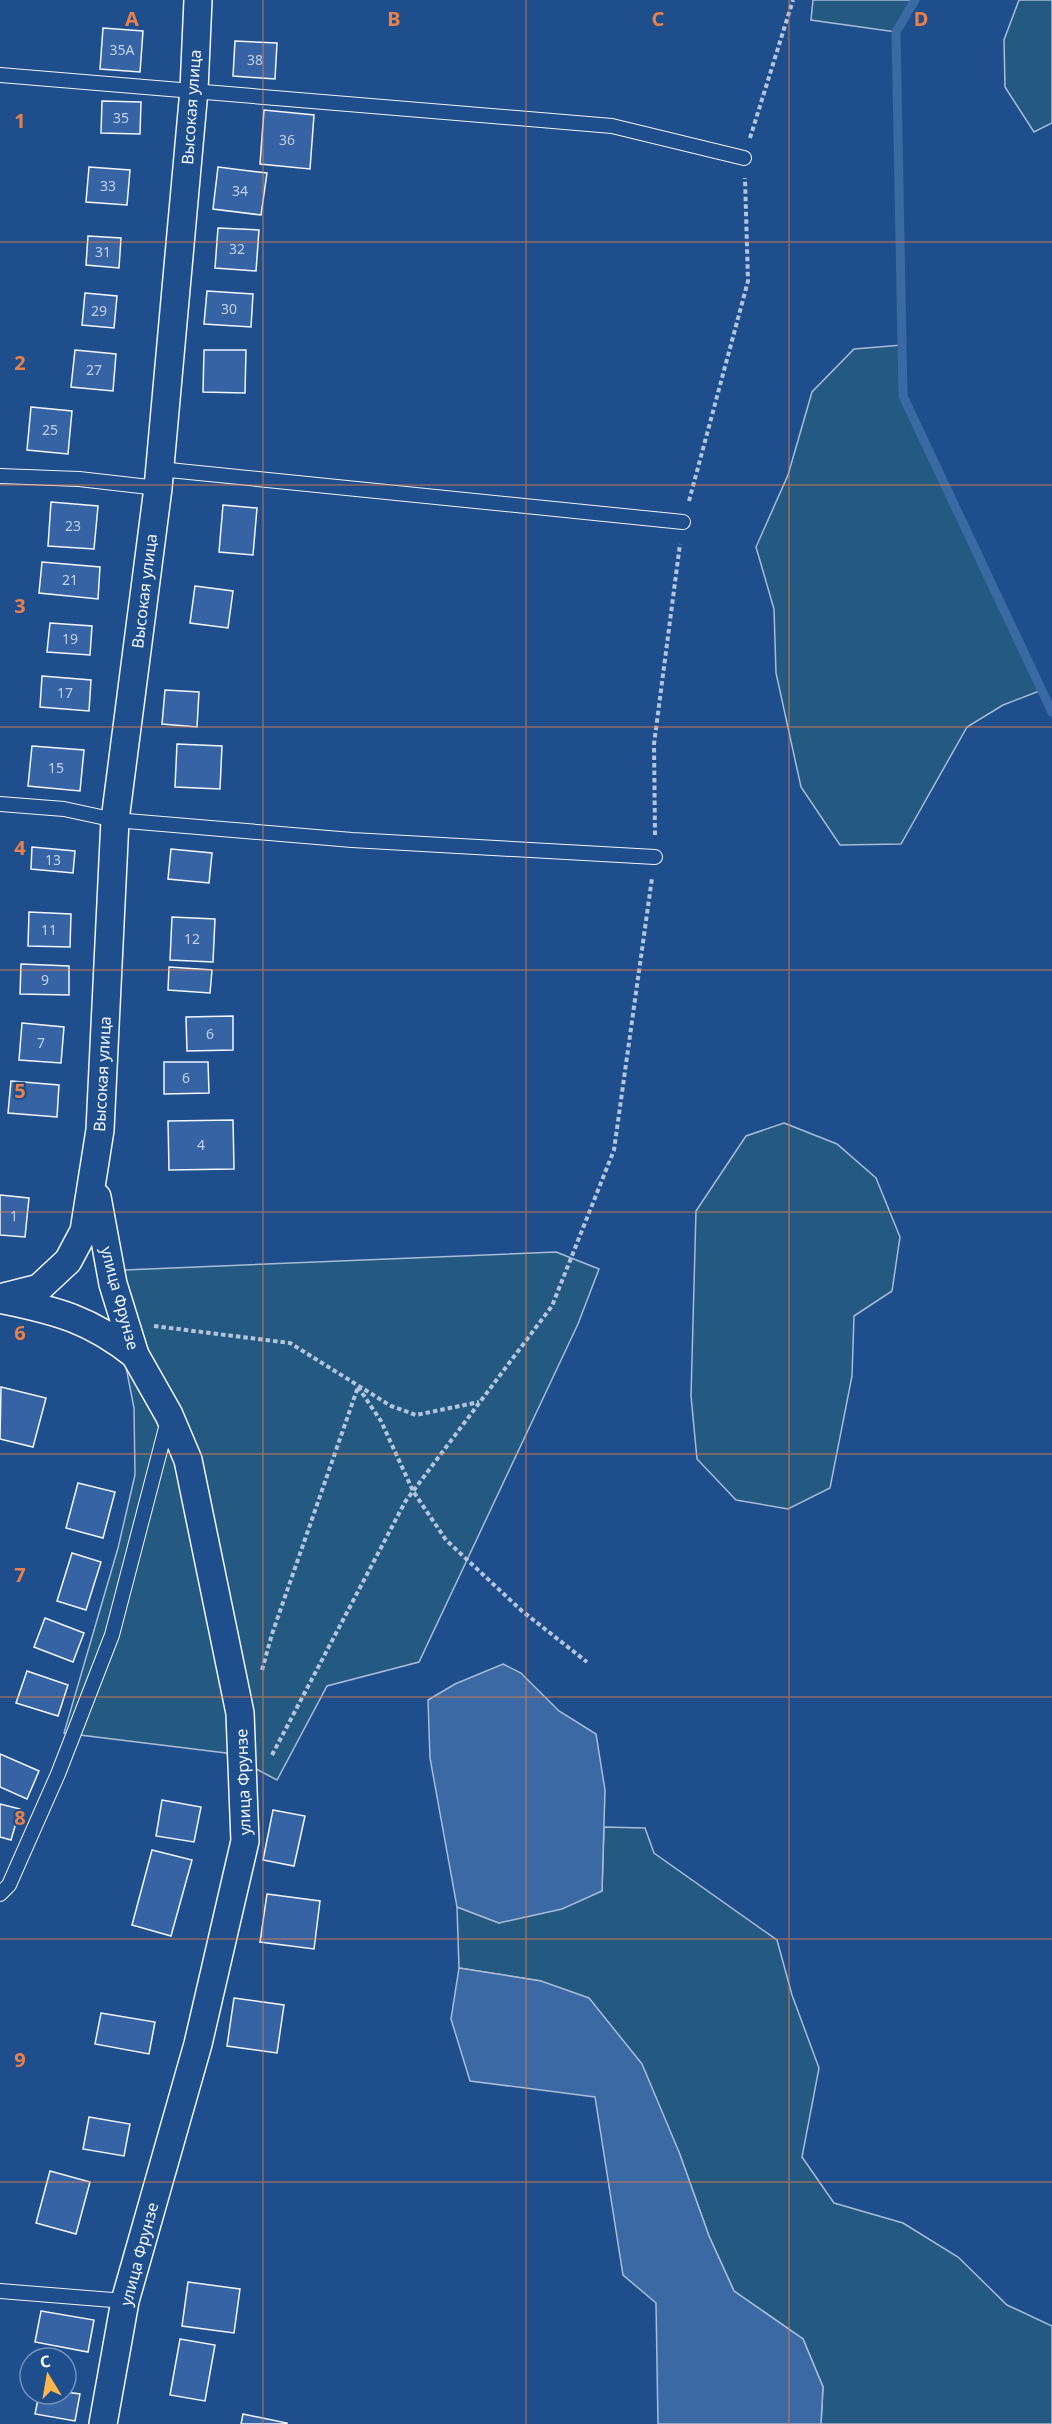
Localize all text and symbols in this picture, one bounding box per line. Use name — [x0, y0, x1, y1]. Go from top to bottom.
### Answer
text: A — [125, 5, 139, 32]
text: B — [387, 5, 401, 32]
text: C — [652, 5, 665, 32]
text: D — [914, 5, 928, 32]
house number: 35А — [110, 40, 135, 59]
street label: Высокая улица — [176, 49, 206, 165]
house number: 38 — [247, 50, 263, 69]
text: 1 — [14, 107, 26, 134]
house number: 35 — [113, 108, 129, 127]
house number: 36 — [279, 130, 295, 149]
house number: 33 — [100, 176, 116, 195]
house number: 34 — [232, 181, 248, 200]
house number: 32 — [229, 239, 245, 258]
house number: 31 — [95, 242, 111, 261]
house number: 30 — [221, 299, 237, 318]
house number: 29 — [91, 301, 107, 320]
text: 2 — [14, 349, 26, 376]
house number: 27 — [86, 360, 102, 379]
house number: 25 — [42, 420, 58, 439]
house number: 23 — [65, 516, 81, 535]
street label: Высокая улица — [126, 532, 162, 650]
house number: 21 — [62, 570, 78, 589]
text: 3 — [14, 592, 26, 619]
house number: 19 — [62, 629, 78, 648]
house number: 17 — [57, 683, 73, 702]
house number: 15 — [48, 758, 64, 777]
text: 4 — [14, 834, 26, 861]
house number: 13 — [45, 850, 61, 869]
house number: 11 — [41, 920, 57, 939]
house number: 12 — [184, 929, 200, 948]
house number: 9 — [41, 970, 49, 989]
street label: Высокая улица — [88, 1016, 116, 1132]
house number: 6 — [206, 1024, 214, 1043]
house number: 7 — [37, 1033, 45, 1052]
house number: 6 — [182, 1068, 190, 1087]
text: 5 — [14, 1077, 26, 1104]
house number: 4 — [197, 1135, 205, 1154]
house number: 1 — [10, 1206, 18, 1225]
street label: улица Фрунзе — [96, 1244, 144, 1352]
text: 6 — [14, 1319, 26, 1346]
text: 7 — [14, 1561, 26, 1588]
street label: улица Фрунзе — [230, 1728, 256, 1836]
text: 8 — [14, 1804, 26, 1831]
text: 9 — [14, 2046, 26, 2073]
street label: улица Фрунзе — [115, 2200, 163, 2308]
north arrow — [18, 2346, 78, 2406]
text: С — [38, 2349, 52, 2373]

